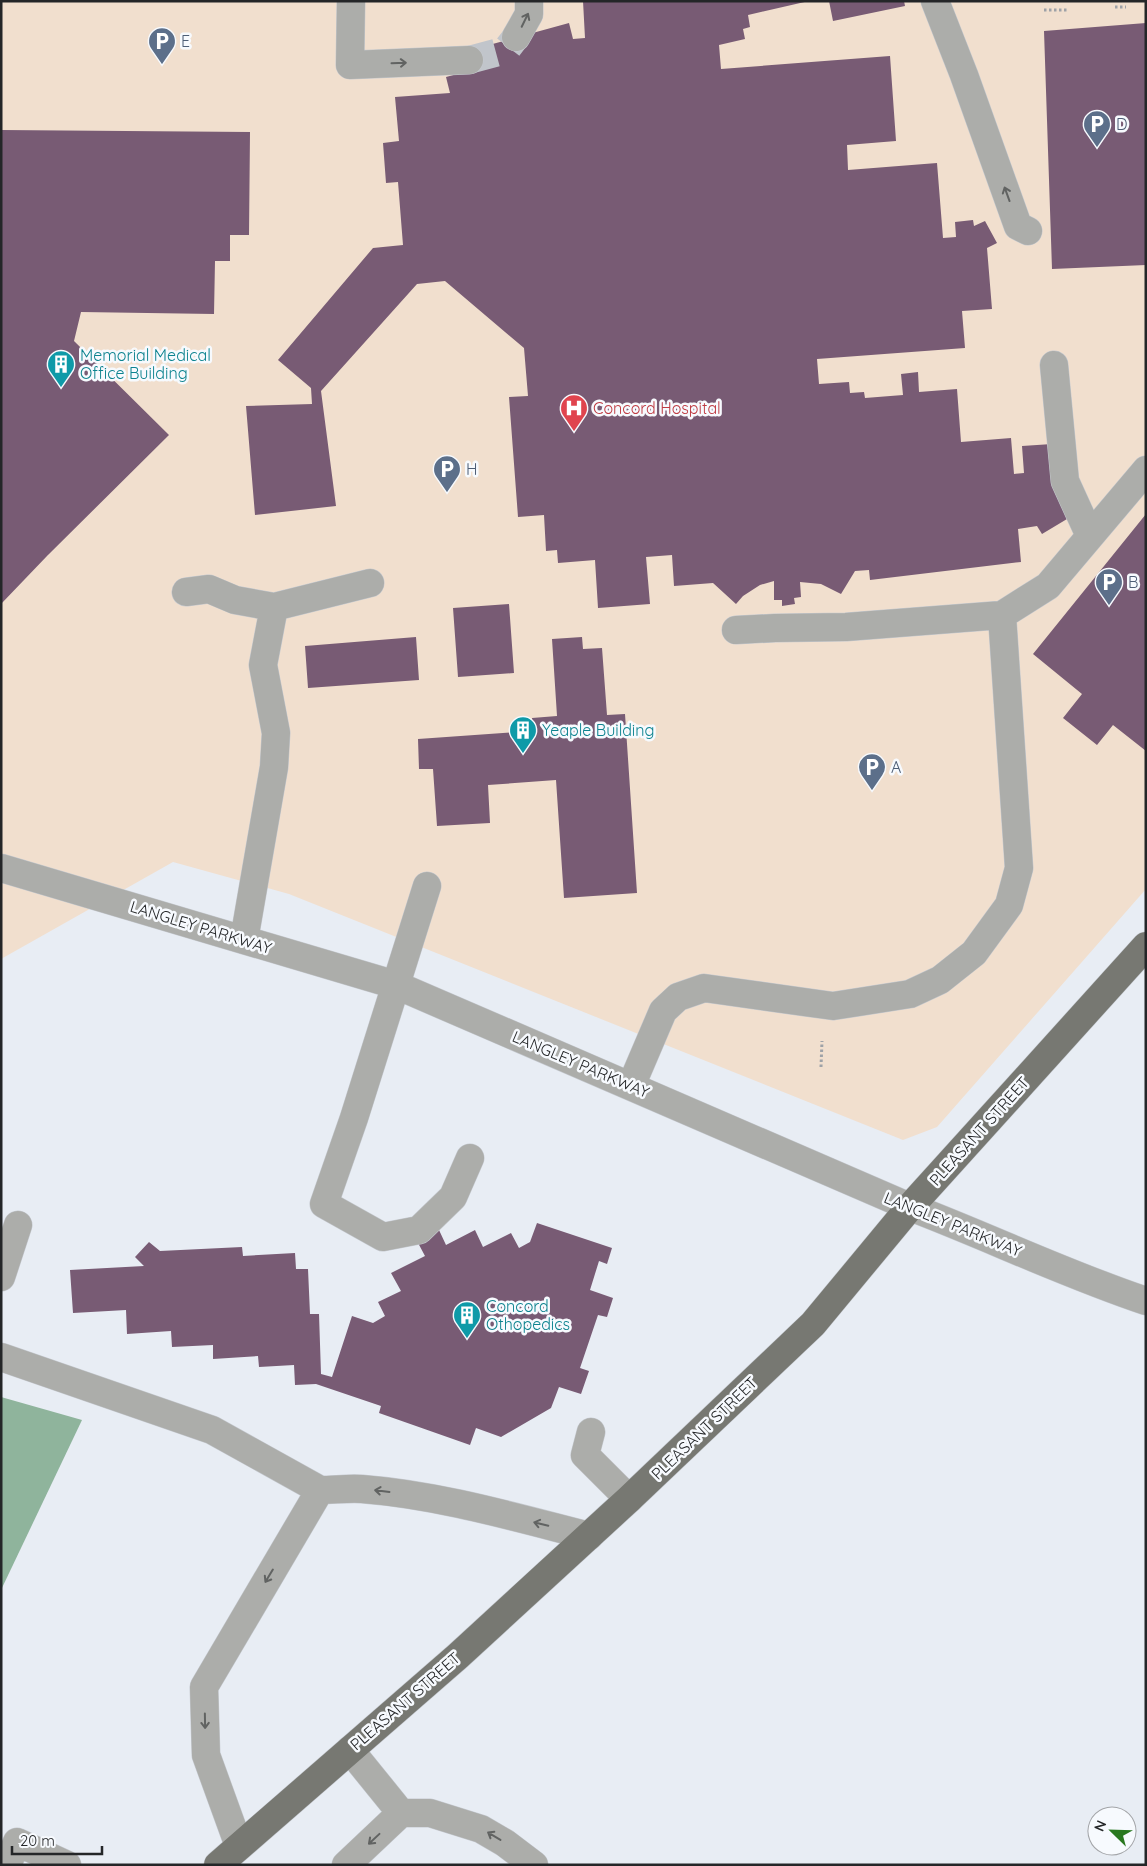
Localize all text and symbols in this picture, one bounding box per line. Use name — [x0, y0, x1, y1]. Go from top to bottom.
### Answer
one-way arrow — [521, 13, 530, 28]
parking icon: E — [147, 26, 177, 65]
place label: E — [181, 31, 190, 51]
one-way arrow — [391, 58, 407, 67]
parking icon: D — [1082, 109, 1112, 148]
place label: D — [1116, 114, 1128, 134]
one-way arrow — [1002, 187, 1011, 202]
place label: Memorial Medical Office Building — [80, 345, 211, 383]
building icon: Memorial Medical Office Building — [46, 349, 76, 388]
hospital icon: Concord Hospital — [559, 393, 589, 432]
place label: Concord Hospital — [593, 398, 721, 418]
parking icon: H — [432, 454, 462, 493]
place label: H — [466, 459, 478, 479]
parking icon: B — [1094, 567, 1124, 606]
place label: B — [1128, 572, 1138, 592]
building icon: Yeaple Building — [508, 715, 538, 754]
place label: Yeaple Building — [542, 720, 655, 740]
parking icon: A — [857, 752, 887, 791]
place label: A — [891, 757, 901, 777]
street label: LANGLEY PARKWAY — [128, 896, 274, 958]
street label: LANGLEY PARKWAY — [509, 1026, 653, 1102]
street label: PLEASANT STREET — [925, 1072, 1033, 1190]
street label: LANGLEY PARKWAY — [881, 1187, 1025, 1261]
place label: Concord Othopedics — [486, 1296, 570, 1334]
building icon: Concord Othopedics — [452, 1300, 482, 1339]
street label: PLEASANT STREET — [647, 1372, 761, 1484]
one-way arrow — [375, 1486, 391, 1496]
one-way arrow — [534, 1519, 550, 1528]
one-way arrow — [264, 1569, 274, 1583]
street label: PLEASANT STREET — [346, 1647, 465, 1754]
one-way arrow — [200, 1712, 210, 1729]
north arrow — [1087, 1806, 1137, 1856]
text: N — [1090, 1818, 1110, 1834]
scale bar — [12, 1824, 102, 1856]
text: 20 m — [20, 1831, 55, 1850]
one-way arrow — [488, 1831, 502, 1841]
one-way arrow — [367, 1833, 380, 1845]

